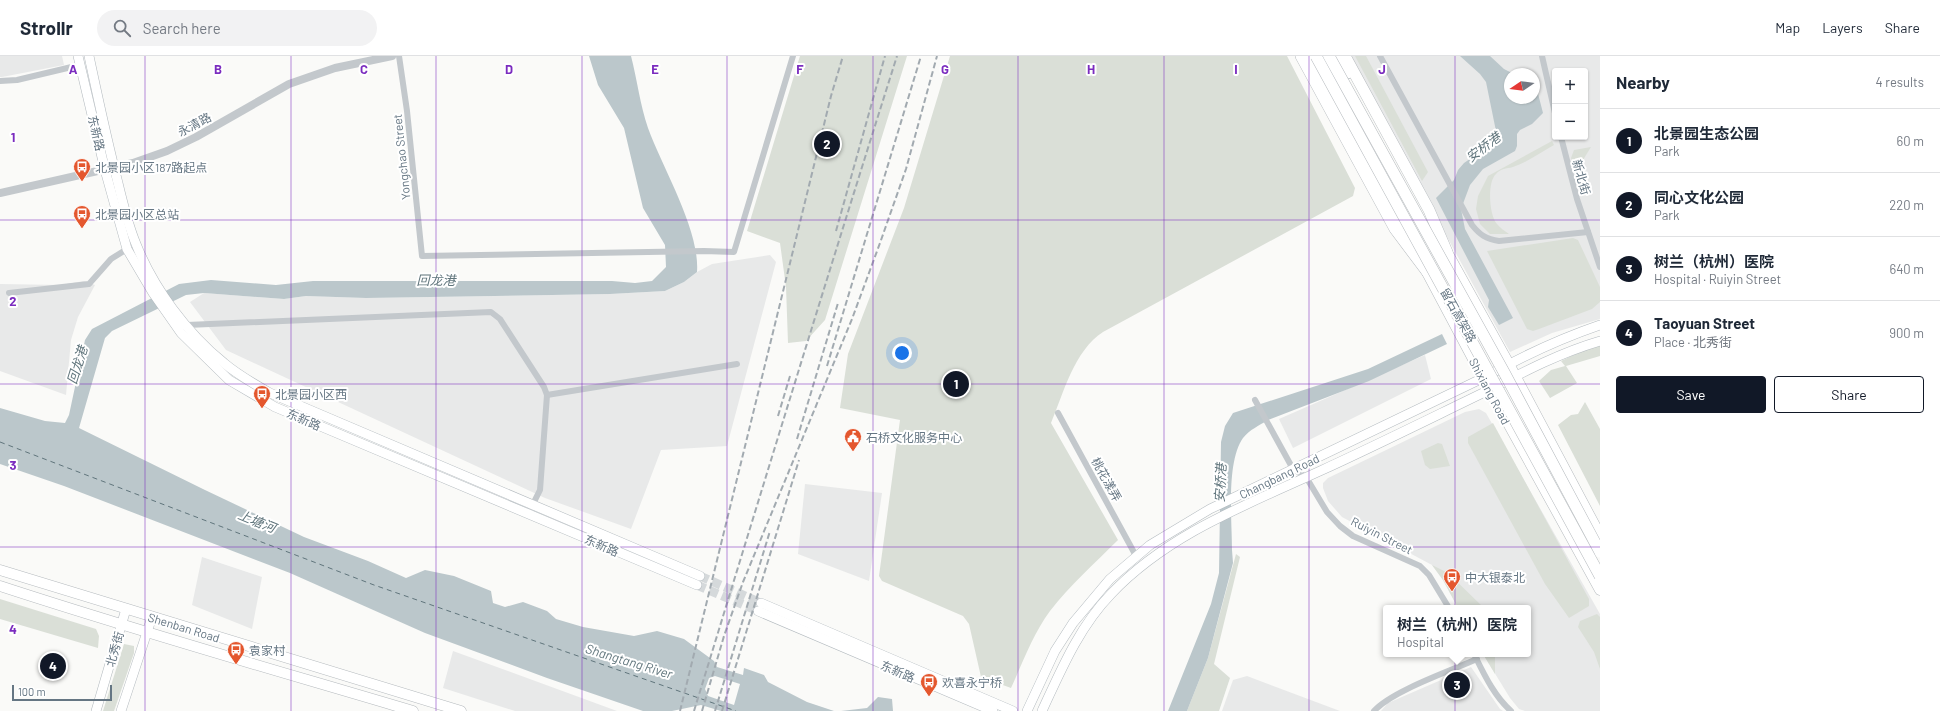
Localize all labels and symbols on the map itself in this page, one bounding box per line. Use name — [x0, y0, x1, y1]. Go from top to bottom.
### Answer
text: A — [69, 61, 78, 77]
text: B — [214, 61, 222, 77]
text: C — [360, 61, 368, 77]
text: D — [505, 61, 513, 77]
text: E — [651, 61, 659, 77]
text: F — [796, 61, 804, 77]
text: G — [941, 61, 949, 77]
text: H — [1087, 61, 1095, 77]
text: I — [1234, 61, 1238, 77]
text: J — [1378, 61, 1386, 77]
north arrow — [1504, 68, 1540, 104]
street label: 永清路 — [175, 109, 213, 139]
street label: Yongchao Street — [390, 113, 412, 201]
street label: 东新路 — [86, 114, 108, 152]
water label: 安桥港 — [1463, 128, 1505, 165]
text: 1 — [11, 129, 15, 145]
pin: 2 — [814, 129, 840, 159]
bus stop icon: 北景园小区187路起点 — [72, 157, 92, 182]
street label: 新北街 — [1570, 158, 1594, 196]
place label: 北景园小区187路起点 — [95, 160, 207, 174]
bus stop icon: 北景园小区总站 — [72, 204, 92, 229]
place label: 北景园小区总站 — [95, 207, 179, 221]
water label: 回龙港 — [416, 272, 457, 288]
street label: 留石高架路 — [1438, 285, 1480, 345]
text: 2 — [9, 293, 17, 309]
water label: 回龙港 — [64, 342, 91, 386]
your location — [892, 343, 912, 363]
street label: Shixiang Road — [1467, 355, 1513, 427]
pin: 1 — [943, 369, 969, 399]
bus stop icon: 北景园小区西 — [252, 384, 272, 409]
place label: 北景园小区西 — [275, 387, 347, 401]
street label: 东新路 — [285, 406, 323, 432]
public building icon: 石桥文化服务中心 — [843, 427, 863, 452]
place label: 石桥文化服务中心 — [866, 430, 962, 444]
street label: Changbang Road — [1237, 451, 1321, 501]
street label: 桃花漾弄 — [1089, 455, 1125, 503]
text: 3 — [9, 457, 17, 473]
water label: 安桥港 — [1211, 461, 1229, 503]
water label: 上塘河 — [236, 506, 281, 537]
street label: Ruiyin Street — [1349, 514, 1415, 556]
street label: 东新路 — [583, 532, 621, 558]
bus stop icon: 中大银泰北 — [1442, 567, 1462, 592]
place label: 中大银泰北 — [1465, 570, 1525, 584]
street label: Shenban Road — [146, 609, 222, 645]
text: 4 — [9, 621, 17, 637]
street label: 北秀街 — [102, 630, 126, 668]
bus stop icon: 袁家村 — [226, 640, 246, 665]
water label: Shangtang River — [584, 640, 675, 682]
place label: 袁家村 — [249, 643, 286, 657]
pin: 4 — [40, 651, 66, 681]
street label: 东新路 — [879, 658, 917, 684]
pin: 3 — [1444, 670, 1470, 700]
bus stop icon: 欢喜永宁桥 — [919, 672, 939, 697]
place label: 欢喜永宁桥 — [942, 675, 1002, 689]
scale bar — [12, 683, 112, 702]

